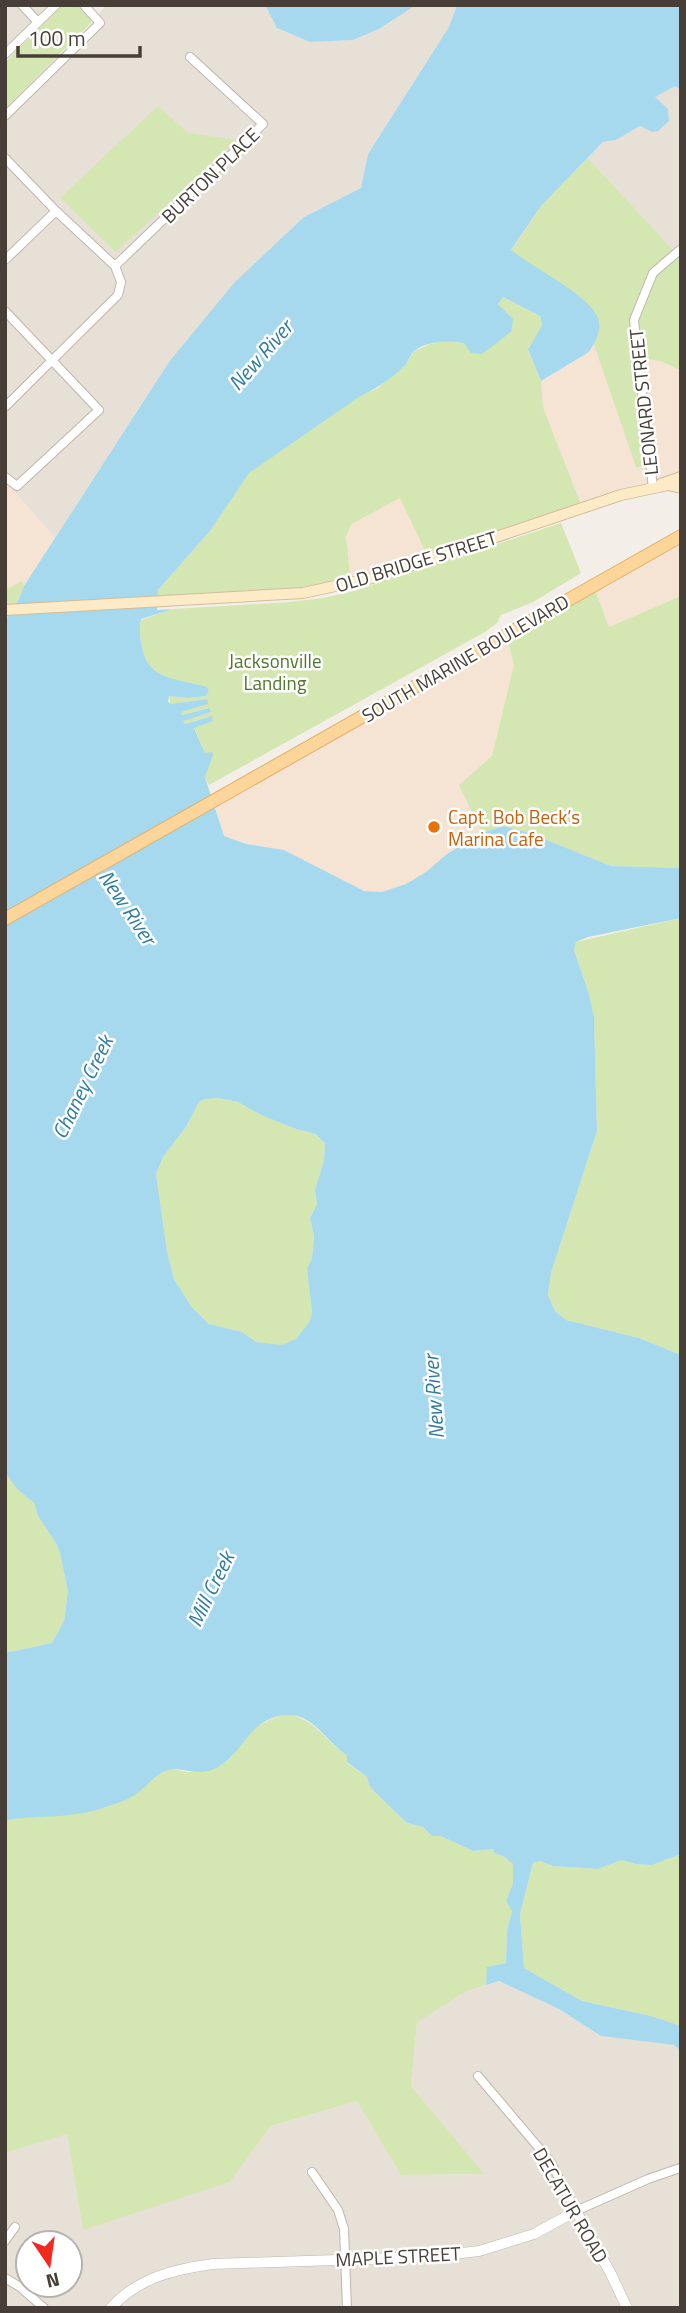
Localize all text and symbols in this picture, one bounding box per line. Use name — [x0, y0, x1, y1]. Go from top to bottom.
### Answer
scale bar — [18, 14, 140, 58]
text: 100 m — [28, 22, 85, 54]
street label: BURTON PLACE — [154, 120, 266, 230]
water label: New River — [220, 311, 301, 397]
street label: LEONARD STREET — [621, 327, 665, 477]
street label: OLD BRIDGE STREET — [332, 523, 500, 599]
street label: SOUTH MARINE BOULEVARD — [356, 587, 574, 729]
park label: Jacksonville Landing — [228, 646, 322, 697]
place label: Capt. Bob Beck’s Marina Cafe — [448, 802, 580, 853]
marker: Capt. Bob Beck’s Marina Cafe — [426, 819, 442, 835]
water label: New River — [91, 863, 166, 953]
water label: Chaney Creek — [43, 1028, 122, 1144]
water label: New River — [414, 1351, 452, 1440]
water label: Mill Creek — [178, 1544, 243, 1632]
street label: DECATUR ROAD — [526, 2142, 616, 2268]
north arrow — [14, 2229, 84, 2299]
street label: MAPLE STREET — [335, 2238, 461, 2274]
text: N — [43, 2265, 63, 2297]

